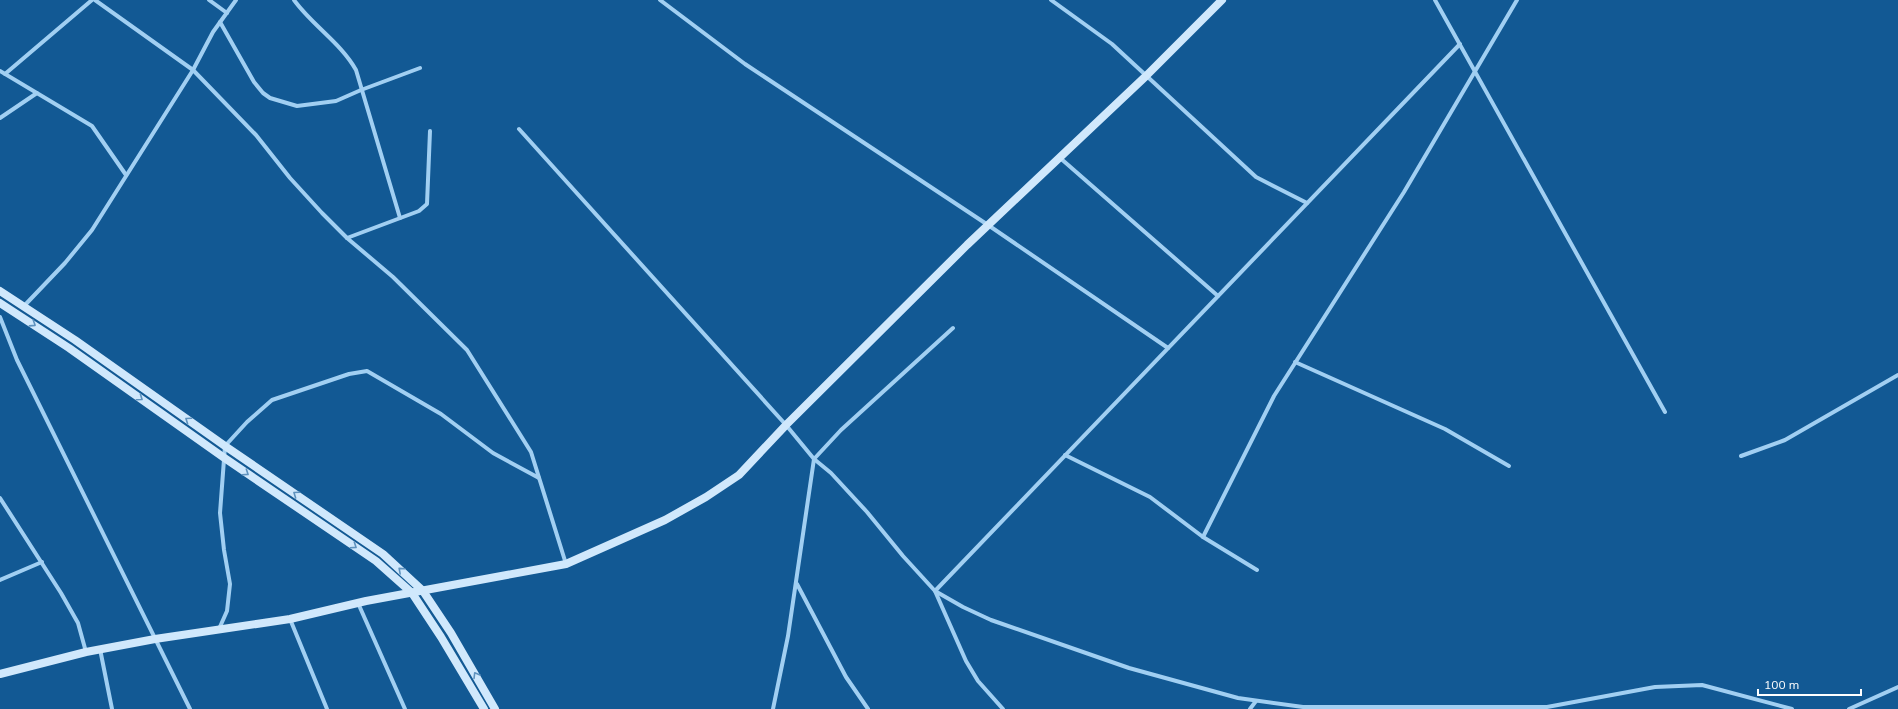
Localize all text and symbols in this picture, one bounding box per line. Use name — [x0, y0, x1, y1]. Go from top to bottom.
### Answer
one-way arrow — [29, 320, 36, 327]
one-way arrow — [135, 393, 142, 400]
one-way arrow — [186, 418, 193, 425]
one-way arrow — [242, 468, 249, 476]
one-way arrow — [293, 492, 300, 499]
one-way arrow — [350, 541, 357, 549]
one-way arrow — [398, 567, 406, 574]
scale bar — [1758, 671, 1861, 697]
one-way arrow — [473, 672, 481, 679]
text: 100 m — [1764, 677, 1799, 692]

